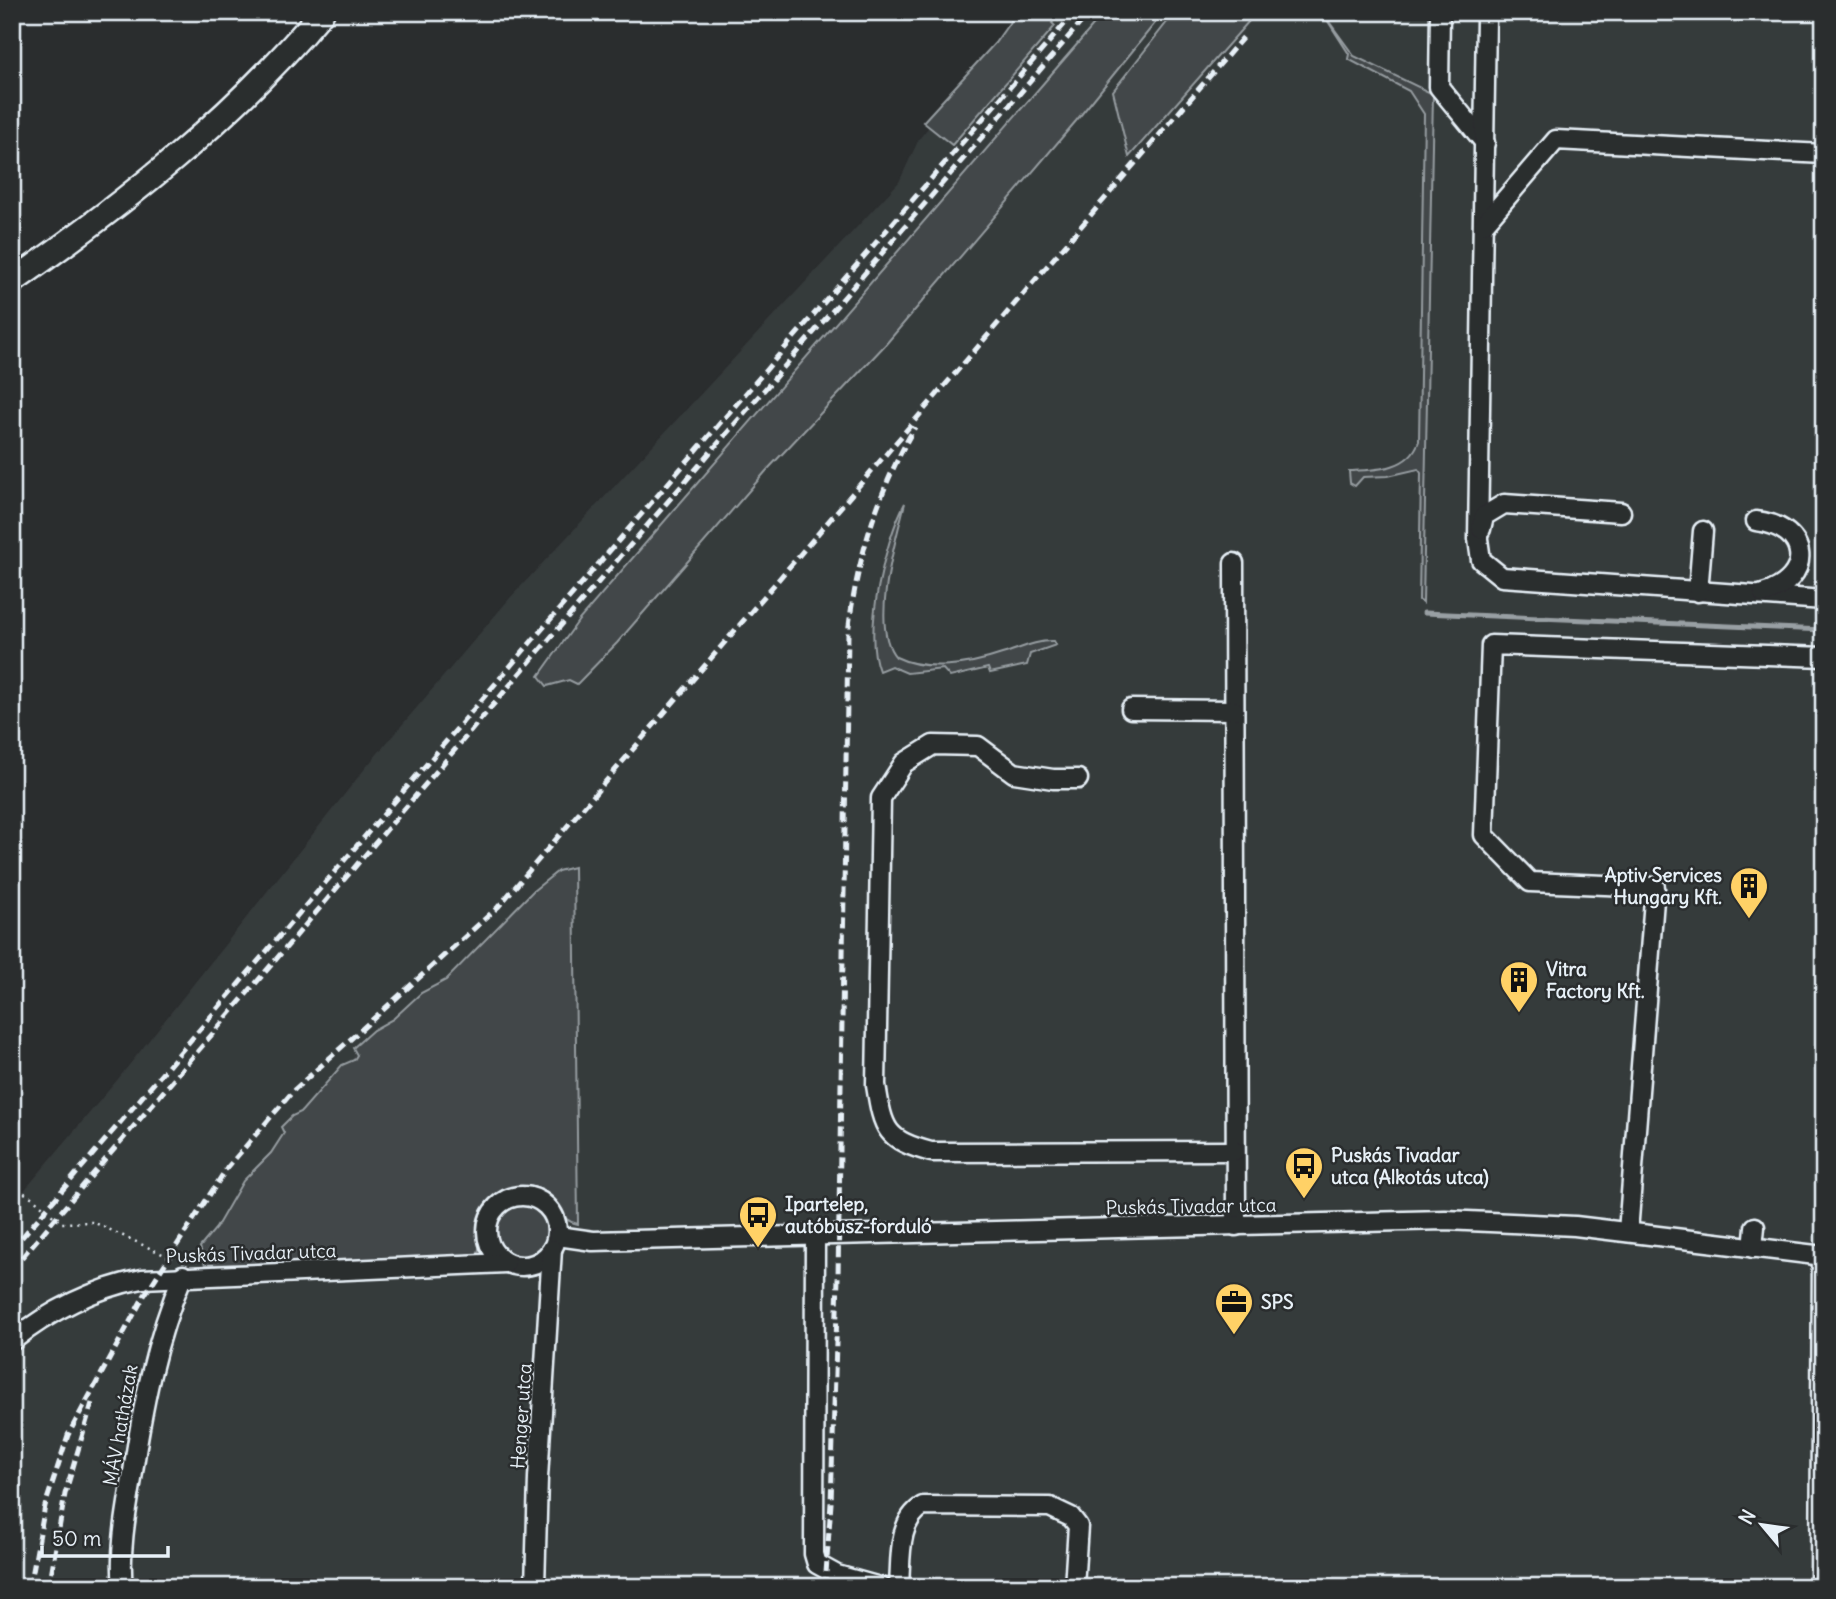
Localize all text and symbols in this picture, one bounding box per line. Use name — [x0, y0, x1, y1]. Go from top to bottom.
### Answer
place label: Aptiv Services Hungary Kft. — [1604, 863, 1722, 909]
building icon: Aptiv Services Hungary Kft. — [1728, 865, 1770, 920]
place label: Vitra Factory Kft. — [1546, 957, 1645, 1003]
building icon: Vitra Factory Kft. — [1498, 959, 1540, 1014]
place label: Puskás Tivadar utca (Alkotás utca) — [1331, 1143, 1489, 1189]
bus stop icon: Puskás Tivadar utca (Alkotás utca) — [1283, 1145, 1325, 1200]
place label: Ipartelep, autóbusz-forduló — [785, 1192, 932, 1238]
street label: Puskás Tivadar utca — [1105, 1193, 1277, 1219]
bus stop icon: Ipartelep, autóbusz-forduló — [737, 1194, 779, 1249]
street label: Puskás Tivadar utca — [165, 1238, 337, 1268]
office icon: SPS — [1213, 1281, 1255, 1336]
place label: SPS — [1261, 1290, 1294, 1314]
street label: MÁV hatházak — [98, 1362, 143, 1488]
street label: Henger utca — [505, 1362, 537, 1470]
north arrow — [1728, 1490, 1798, 1560]
text: N — [1733, 1505, 1761, 1528]
scale bar — [42, 1515, 168, 1559]
text: 50 m — [52, 1525, 101, 1552]

